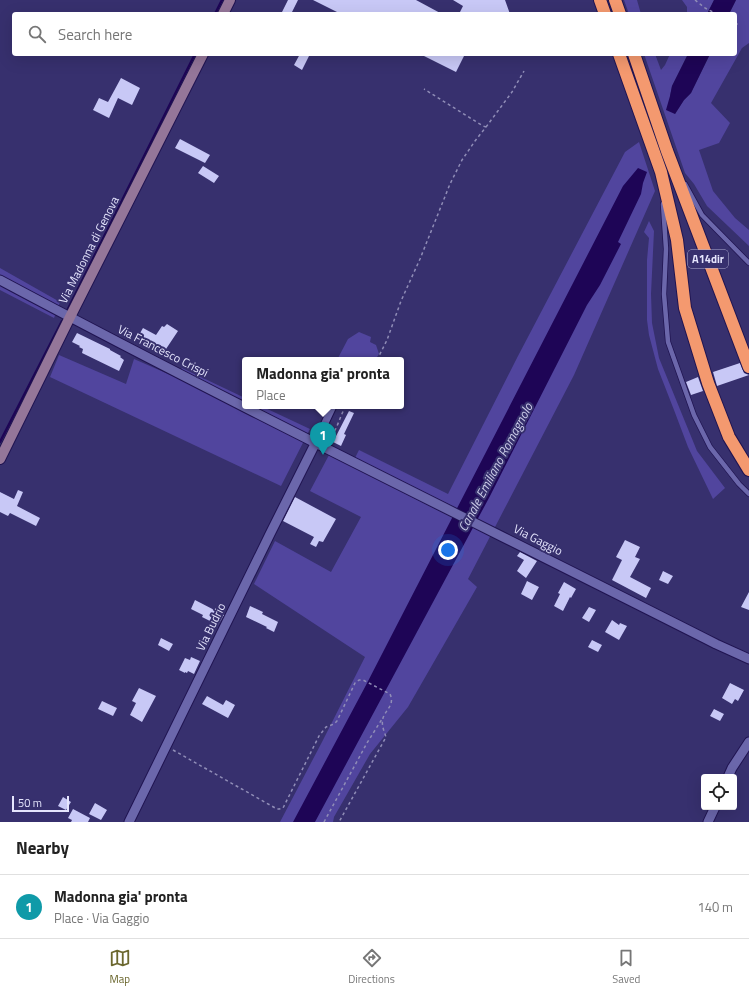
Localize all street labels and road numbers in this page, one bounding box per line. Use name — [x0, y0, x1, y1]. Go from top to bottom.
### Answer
street label: Via Madonna di Genova — [53, 193, 124, 307]
road number: A14dir — [688, 250, 728, 268]
street label: Via Francesco Crispi — [115, 319, 212, 382]
street label: Via Gaggio — [510, 519, 566, 560]
street label: Via Budrio — [191, 599, 230, 654]

